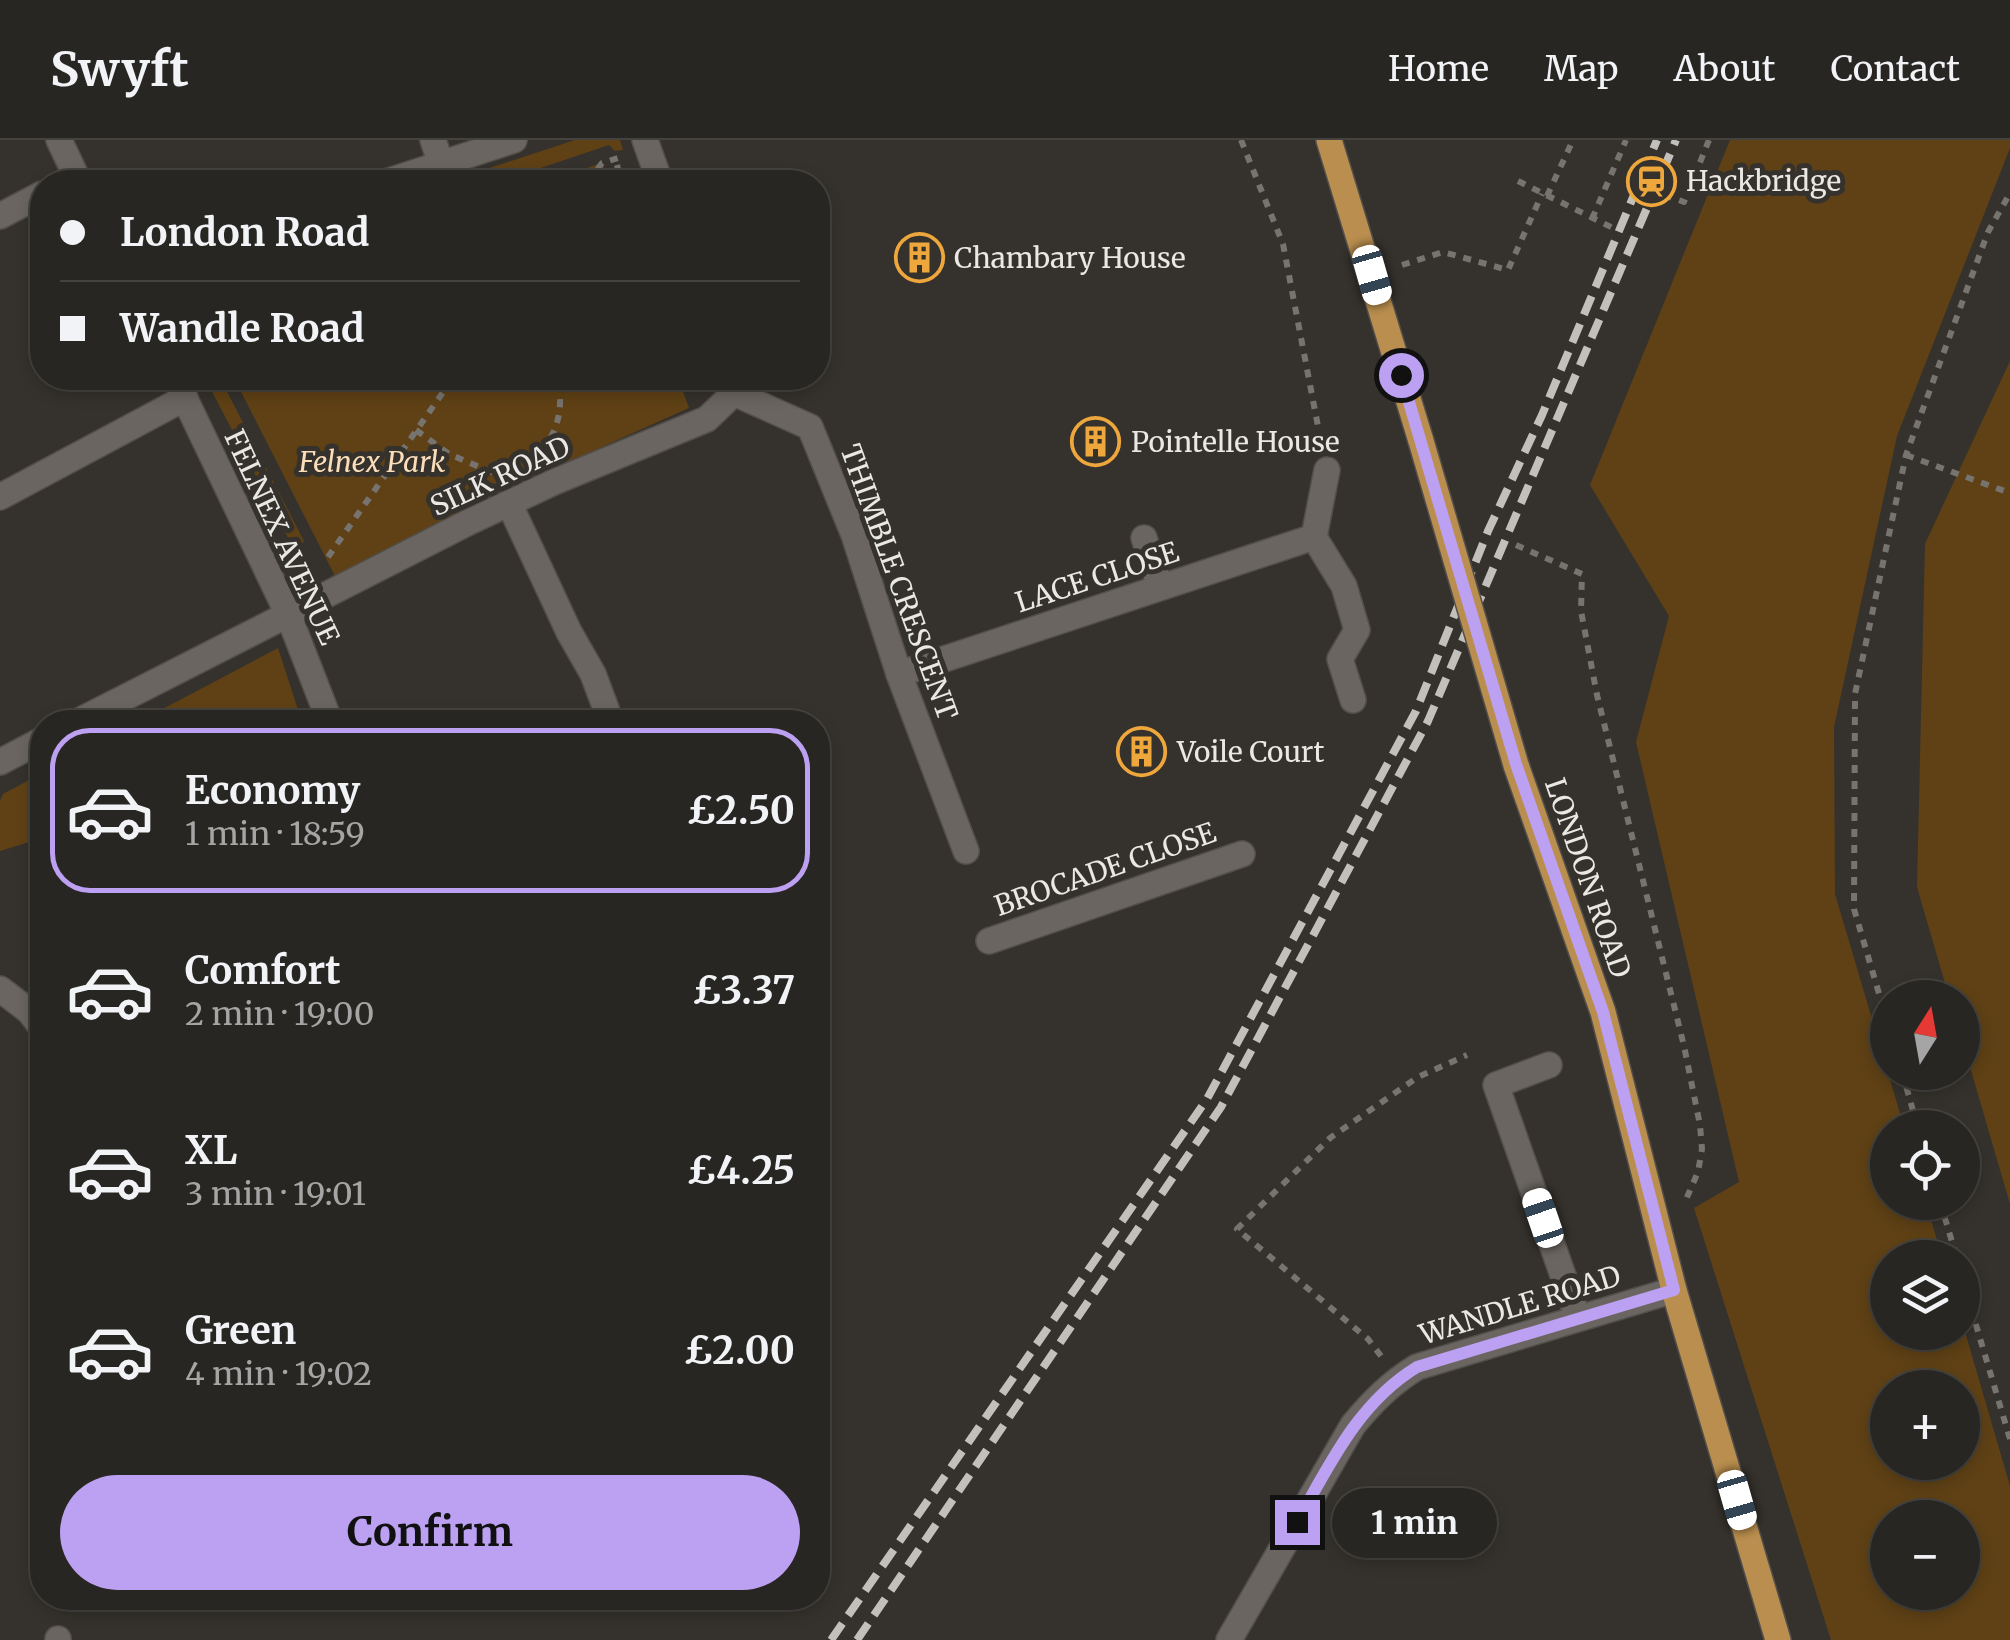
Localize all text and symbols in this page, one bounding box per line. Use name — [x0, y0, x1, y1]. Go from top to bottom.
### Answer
text: Swyft — [50, 39, 189, 99]
text: Home — [1388, 47, 1489, 91]
text: Map — [1544, 47, 1619, 91]
text: About — [1674, 47, 1775, 91]
text: Contact — [1830, 47, 1960, 91]
station icon: Hackbridge — [1625, 155, 1677, 207]
place label: Hackbridge — [1686, 163, 1841, 199]
text: London Road — [120, 209, 369, 256]
building icon: Chambary House — [893, 232, 945, 284]
place label: Chambary House — [954, 240, 1186, 276]
car — [1349, 242, 1395, 308]
text: Wandle Road — [120, 305, 364, 352]
route start — [1379, 353, 1424, 398]
building icon: Pointelle House — [1070, 416, 1122, 468]
street label: FELNEX AVENUE — [216, 424, 348, 651]
place label: Pointelle House — [1131, 424, 1340, 460]
street label: SILK ROAD — [424, 428, 576, 524]
street label: THIMBLE CRESCENT — [832, 439, 966, 725]
park label: Felnex Park — [298, 444, 445, 480]
street label: LACE CLOSE — [1011, 534, 1183, 620]
building icon: Voile Court — [1116, 726, 1168, 778]
place label: Voile Court — [1176, 734, 1324, 770]
icon: car — [65, 766, 155, 856]
text: Economy — [185, 767, 360, 814]
street label: LONDON ROAD — [1537, 773, 1639, 983]
text: £2.50 — [687, 787, 795, 834]
text: 1 min · 18:59 — [185, 814, 365, 854]
street label: BROCADE CLOSE — [990, 814, 1221, 924]
icon: car — [65, 946, 155, 1036]
text: Comfort — [185, 947, 341, 994]
text: £3.37 — [693, 967, 795, 1014]
north arrow — [1870, 980, 1980, 1090]
map controls — [1870, 980, 1980, 1610]
text: 2 min · 19:00 — [185, 994, 374, 1034]
button: locate — [1870, 1110, 1980, 1220]
icon: car — [65, 1126, 155, 1216]
text: XL — [185, 1127, 237, 1174]
text: £4.25 — [687, 1147, 795, 1194]
text: 3 min · 19:01 — [185, 1174, 366, 1214]
car — [1519, 1185, 1567, 1251]
button: layers — [1870, 1240, 1980, 1350]
street label: WANDLE ROAD — [1414, 1257, 1625, 1353]
icon: car — [65, 1306, 155, 1396]
text: Green — [185, 1307, 296, 1354]
text: £2.00 — [684, 1327, 795, 1374]
text: 4 min · 19:02 — [185, 1354, 372, 1394]
button: + — [1870, 1370, 1980, 1480]
car — [1714, 1467, 1760, 1533]
button: Confirm — [60, 1475, 800, 1590]
callout: 1 min — [1332, 1487, 1497, 1557]
route end — [1275, 1500, 1320, 1545]
button: − — [1870, 1500, 1980, 1610]
text: 1 min — [1371, 1503, 1458, 1543]

